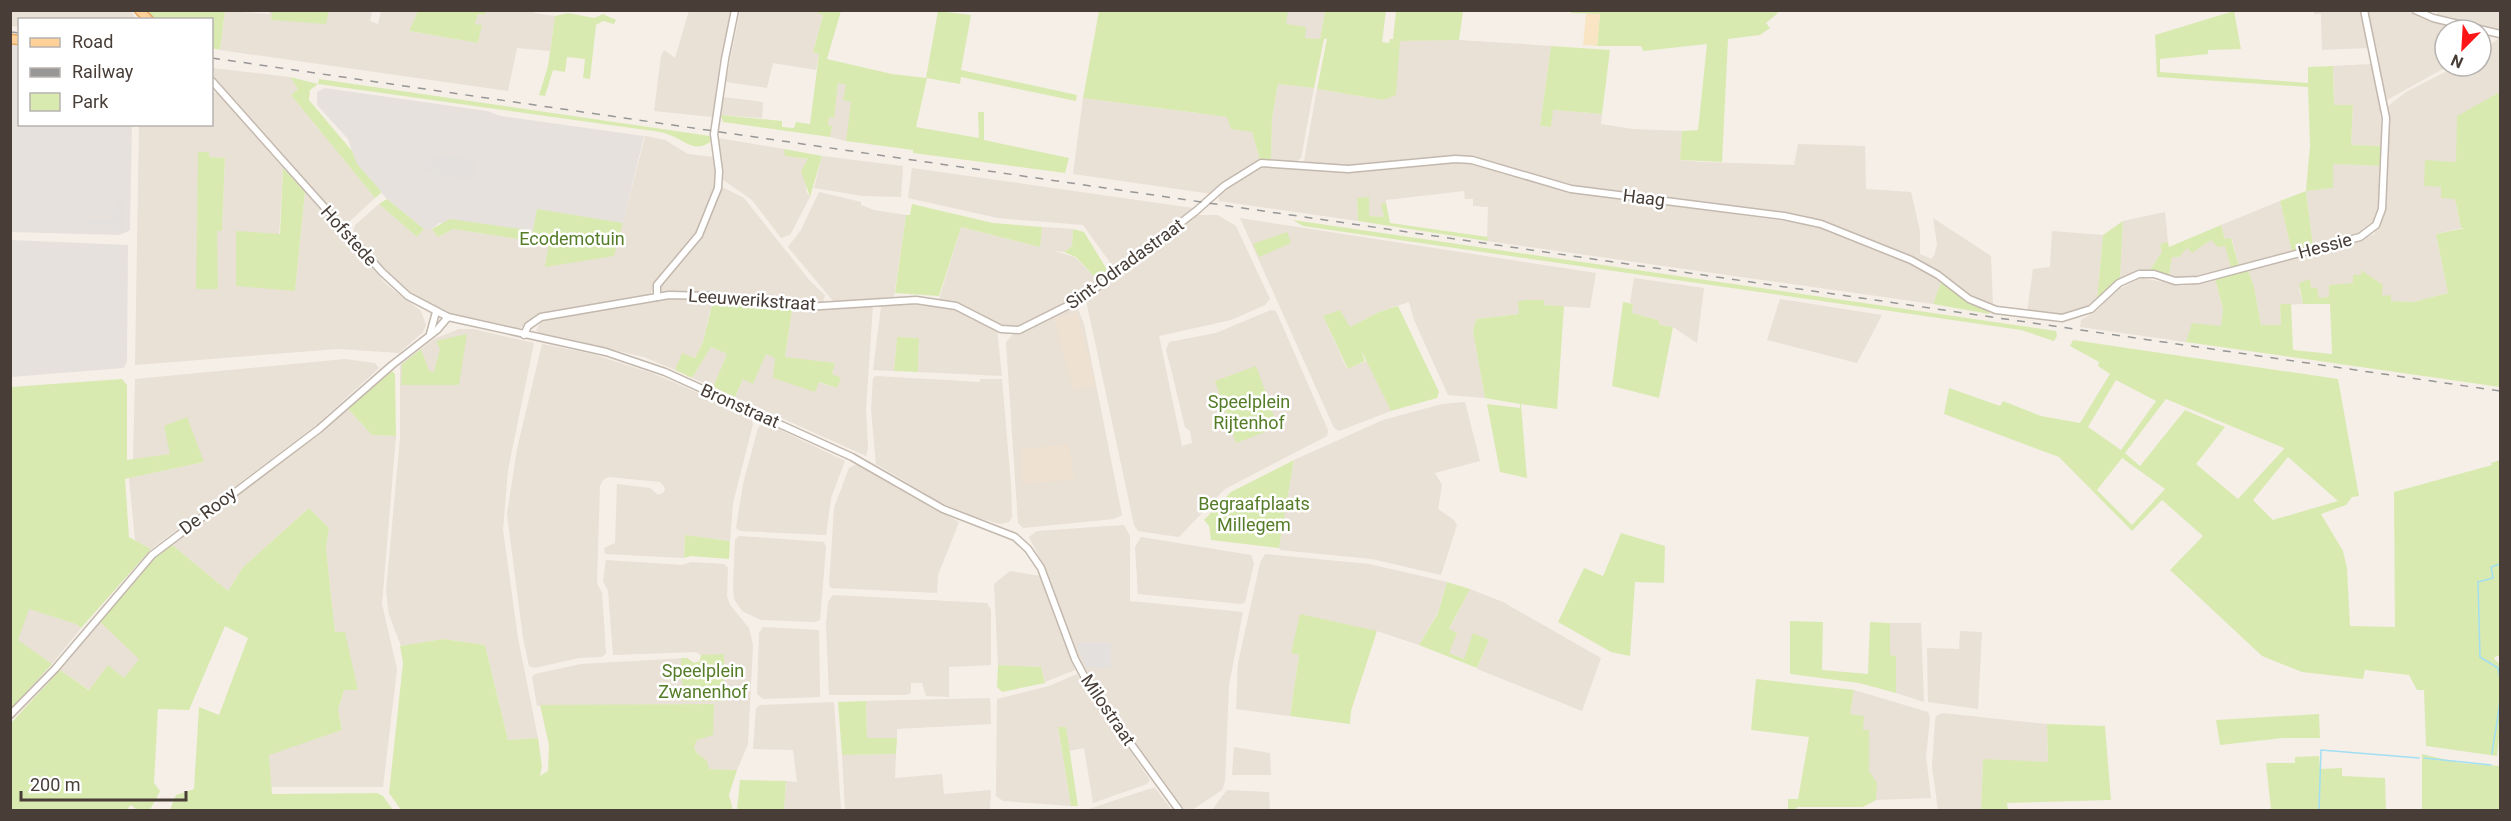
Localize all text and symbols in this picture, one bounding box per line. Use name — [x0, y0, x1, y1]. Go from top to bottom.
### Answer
legend — [18, 18, 213, 126]
north arrow — [2433, 18, 2493, 78]
text: Road — [72, 31, 113, 52]
text: N — [2448, 50, 2466, 72]
text: Railway — [72, 61, 134, 82]
text: Park — [72, 91, 109, 112]
street label: Haag — [1622, 184, 1666, 211]
street label: Hofstede — [317, 201, 382, 270]
street label: Sint-Odradastraat — [1062, 214, 1188, 313]
park label: Ecodemotuin — [519, 228, 625, 249]
street label: Hessie — [2296, 228, 2354, 263]
street label: Leeuwerikstraat — [688, 285, 817, 314]
street label: Bronstraat — [698, 379, 783, 432]
park label: Speelplein Rijtenhof — [1208, 391, 1290, 433]
street label: De Rooy — [175, 482, 241, 539]
park label: Begraafplaats Millegem — [1198, 493, 1310, 535]
park label: Speelplein Zwanenhof — [658, 660, 749, 702]
street label: Milostraat — [1077, 670, 1140, 749]
scale bar — [21, 764, 186, 802]
text: 200 m — [30, 774, 81, 795]

